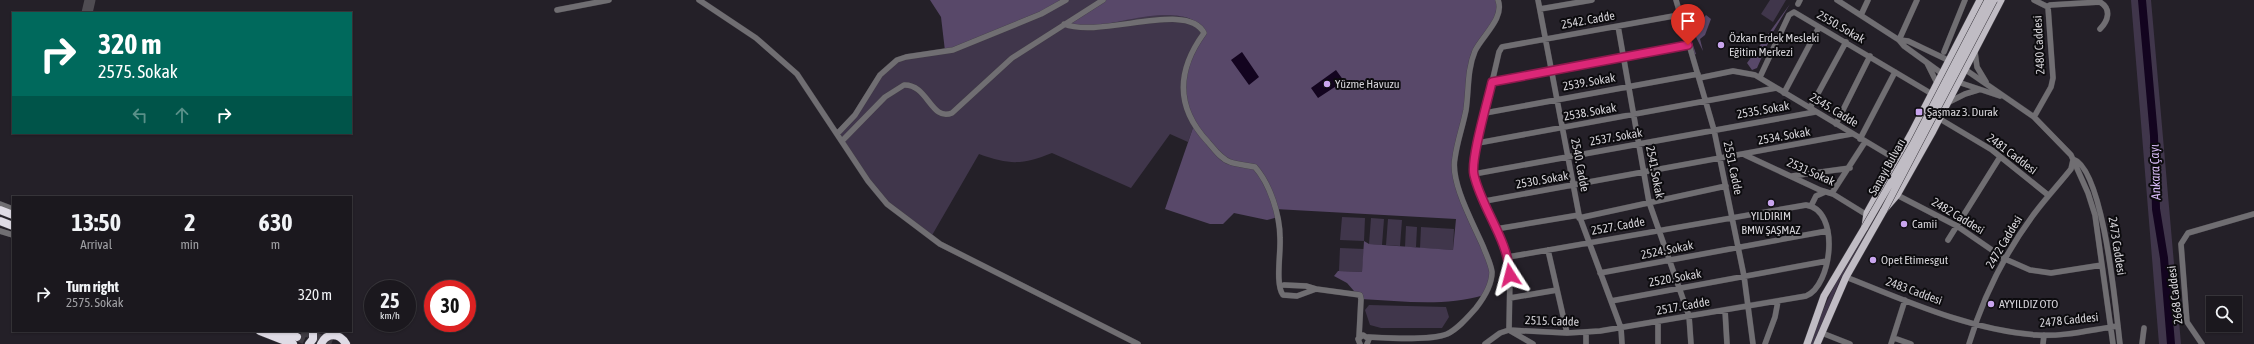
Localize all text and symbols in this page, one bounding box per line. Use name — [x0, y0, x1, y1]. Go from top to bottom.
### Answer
pin — [1671, 4, 1705, 45]
street label: 2542. Cadde — [1560, 8, 1616, 32]
street label: 2550. Sokak — [1814, 8, 1868, 47]
icon: arrive — [1677, 10, 1699, 32]
street label: 2480 Caddesi — [2030, 15, 2048, 75]
icon: right — [32, 28, 84, 80]
text: 320 m — [98, 28, 161, 60]
place label: Özkan Erdek Mesleki Eğitim Merkezi — [1729, 31, 1819, 59]
marker: Özkan Erdek Mesleki Eğitim Merkezi — [1716, 40, 1726, 50]
text: 2575. Sokak — [98, 61, 178, 82]
street label: 2539. Sokak — [1562, 70, 1617, 94]
place label: Yüzme Havuzu — [1335, 77, 1400, 91]
marker: Yüzme Havuzu — [1322, 79, 1332, 89]
street label: 2545. Cadde — [1807, 90, 1861, 130]
street label: 2535. Sokak — [1736, 98, 1791, 122]
street label: 2538. Sokak — [1563, 100, 1618, 124]
icon: left — [129, 104, 151, 126]
icon: ahead — [171, 104, 193, 126]
icon: right — [213, 104, 235, 126]
place label: Şaşmaz 3. Durak — [1927, 105, 1999, 119]
marker: Şaşmaz 3. Durak — [1914, 107, 1924, 117]
street label: 2534. Sokak — [1757, 124, 1812, 148]
street label: 2537. Sokak — [1589, 125, 1644, 149]
street label: 2481 Caddesi — [1984, 131, 2040, 177]
street label: Sanayi Bulvarı — [1866, 136, 1908, 198]
street label: 2540. Cadde — [1568, 137, 1592, 193]
street label: 2551. Cadde — [1721, 140, 1745, 196]
water label: Ankara Çayı — [2147, 144, 2164, 201]
street label: 2541. Sokak — [1643, 145, 1667, 200]
street label: 2531 Sokak — [1785, 155, 1838, 189]
street label: 2530. Sokak — [1515, 168, 1570, 192]
street label: 2482 Caddesi — [1929, 195, 1987, 237]
marker: YILDIRIM BMW ŞAŞMAZ — [1766, 198, 1776, 208]
text: 13:50 — [72, 209, 121, 236]
text: 2 — [184, 209, 195, 236]
text: 630 — [259, 209, 292, 236]
place label: YILDIRIM BMW ŞAŞMAZ — [1741, 209, 1801, 237]
street label: 2472 Caddesi — [1983, 213, 2025, 271]
street label: 2527. Cadde — [1590, 214, 1646, 238]
street label: 2473 Caddesi — [2105, 216, 2129, 276]
place label: Camii — [1912, 217, 1937, 231]
marker: Camii — [1899, 219, 1909, 229]
text: Arrival — [80, 237, 112, 252]
text: min — [180, 237, 199, 252]
text: m — [271, 237, 280, 252]
street label: 2524. Sokak — [1640, 238, 1695, 262]
place label: Opet Etimesgut — [1881, 253, 1949, 267]
position arrow — [1489, 254, 1531, 296]
marker: Opet Etimesgut — [1868, 255, 1878, 265]
street label: 2668 Caddesi — [2164, 265, 2186, 325]
street label: 2520. Sokak — [1648, 266, 1703, 290]
street label: 2483 Caddesi — [1884, 274, 1944, 308]
text: Turn right — [66, 278, 119, 295]
speed limit sign: 30 — [424, 280, 476, 332]
icon: right — [32, 283, 54, 305]
text: 320 m — [298, 286, 332, 303]
text: 25 — [381, 289, 399, 312]
street label: 2517. Cadde — [1655, 294, 1711, 318]
text: 2575. Sokak — [66, 295, 124, 310]
map controls — [2206, 296, 2242, 332]
button: search — [2206, 296, 2242, 332]
place label: AYYILDIZ OTO — [1999, 297, 2058, 311]
marker: AYYILDIZ OTO — [1986, 299, 1996, 309]
text: km/h — [380, 310, 400, 321]
street label: 2478 Caddesi — [2039, 310, 2099, 330]
street label: 2515. Cadde — [1525, 313, 1579, 329]

